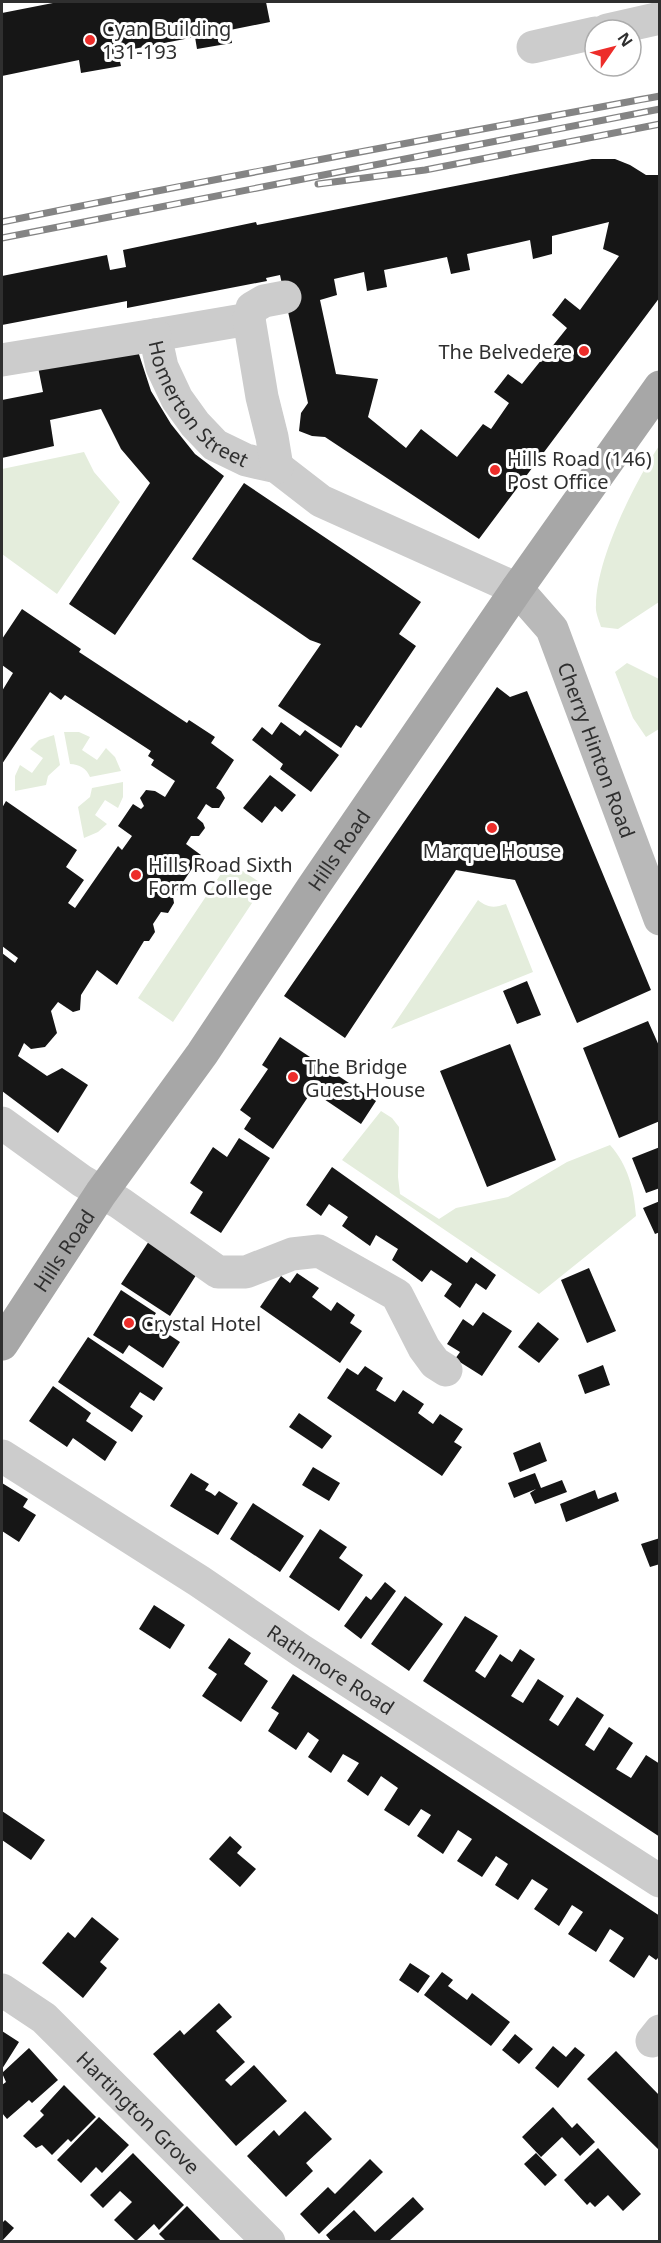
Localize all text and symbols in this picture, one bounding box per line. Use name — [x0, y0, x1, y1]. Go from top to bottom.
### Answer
place label: Cyan Building 131-193 — [102, 15, 231, 65]
north arrow — [583, 18, 643, 78]
text: N — [613, 28, 638, 51]
marker: Cyan Building 131-193 — [83, 33, 97, 47]
street label: Homerton Street — [143, 338, 253, 473]
place label: The Belvedere — [438, 338, 572, 365]
marker: The Belvedere — [577, 344, 591, 358]
place label: Hills Road (146) Post Office — [507, 445, 652, 495]
marker: Hills Road (146) Post Office — [488, 463, 502, 477]
street label: Cherry Hinton Road — [552, 658, 642, 841]
street label: Hills Road — [301, 804, 376, 896]
marker: Marque House — [485, 821, 499, 835]
place label: Marque House — [423, 837, 561, 864]
place label: Hills Road Sixth Form College — [148, 851, 293, 901]
marker: Hills Road Sixth Form College — [129, 868, 143, 882]
place label: The Bridge Guest House — [305, 1053, 425, 1103]
marker: The Bridge Guest House — [286, 1070, 300, 1084]
street label: Hills Road — [27, 1204, 100, 1297]
place label: Crystal Hotel — [141, 1310, 261, 1337]
marker: Crystal Hotel — [122, 1316, 136, 1330]
street label: Rathmore Road — [262, 1618, 400, 1720]
street label: Hartington Grove — [71, 2045, 206, 2180]

